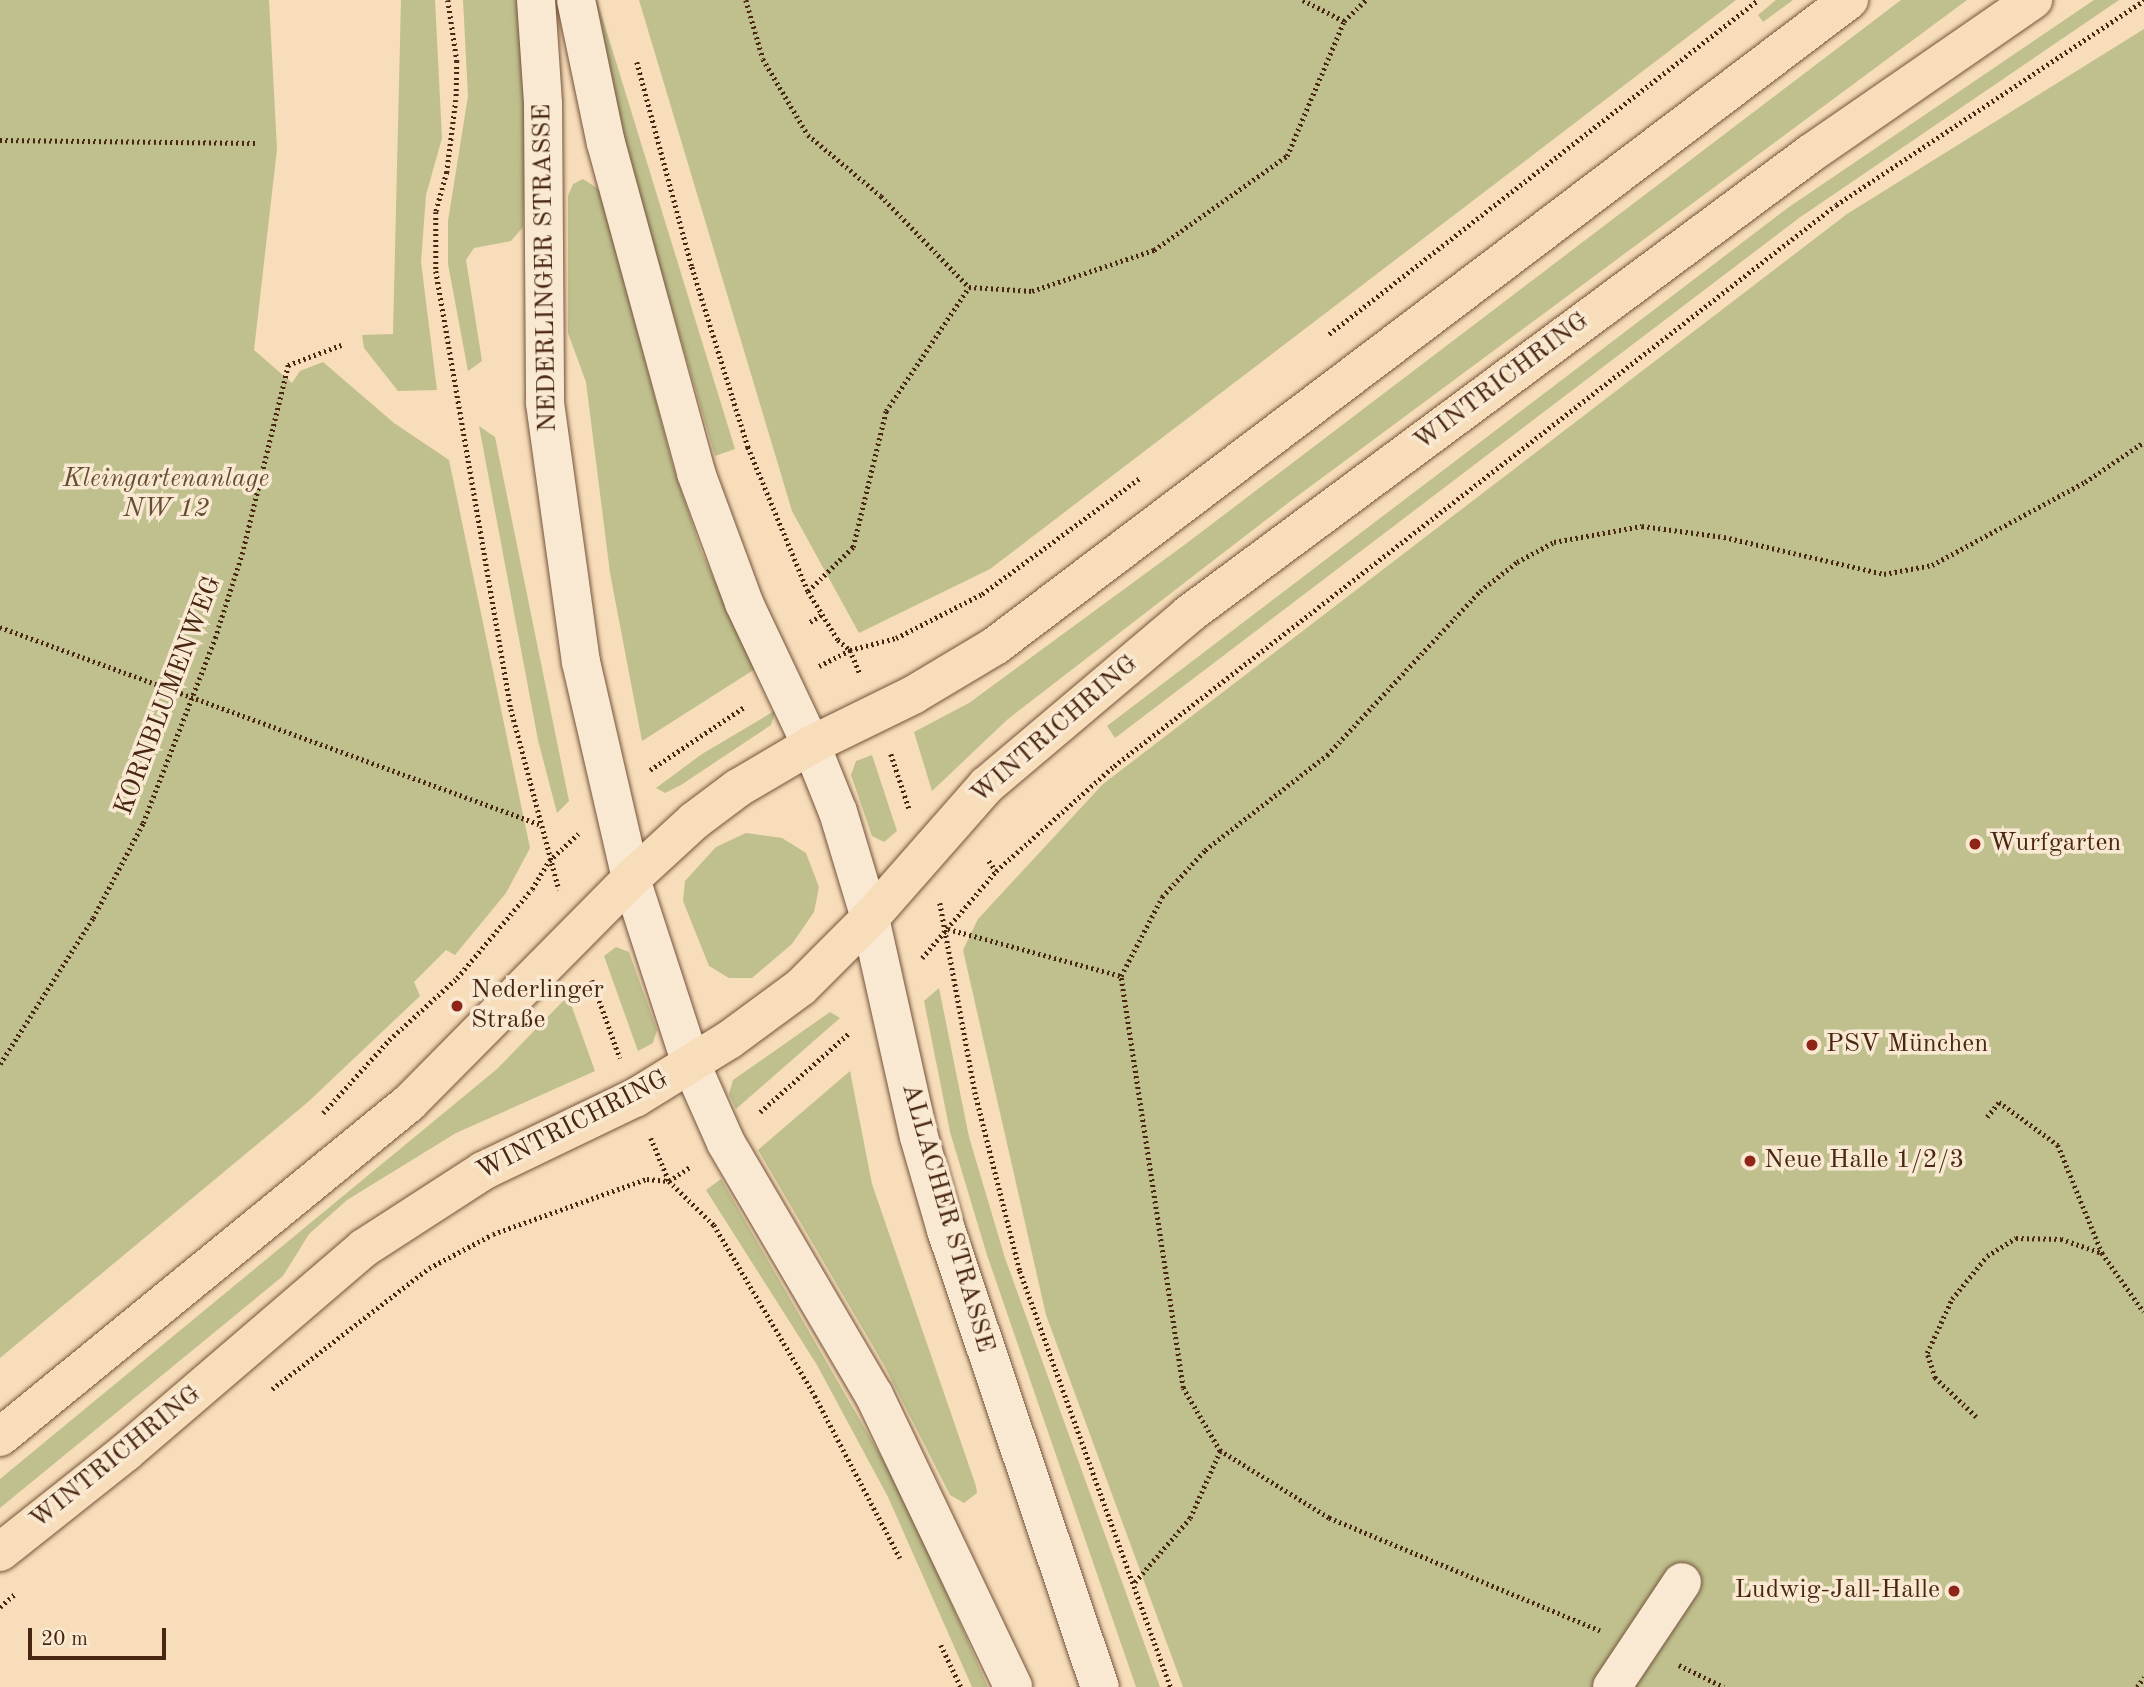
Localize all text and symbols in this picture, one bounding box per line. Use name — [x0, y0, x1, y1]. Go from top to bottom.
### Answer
street label: NEDERLINGER STRASSE — [528, 104, 564, 432]
street label: WINTRICHRING — [1408, 306, 1596, 458]
park label: Kleingartenanlage NW 12 — [63, 464, 269, 526]
street label: KORNBLUMENWEG — [109, 572, 229, 820]
street label: WINTRICHRING — [965, 649, 1145, 811]
place label: Wurfgarten — [1989, 828, 2121, 860]
marker: Wurfgarten — [1967, 836, 1983, 852]
place label: Nederlinger Straße — [471, 975, 604, 1036]
marker: Nederlinger Straße — [449, 998, 465, 1014]
place label: PSV München — [1826, 1029, 1988, 1061]
marker: PSV München — [1804, 1037, 1820, 1053]
street label: WINTRICHRING — [472, 1064, 674, 1188]
street label: ALLACHER STRASSE — [894, 1080, 1000, 1356]
place label: Neue Halle 1/2/3 — [1764, 1145, 1964, 1177]
marker: Neue Halle 1/2/3 — [1742, 1153, 1758, 1169]
street label: WINTRICHRING — [24, 1379, 208, 1537]
place label: Ludwig-Jall-Halle — [1734, 1575, 1940, 1607]
marker: Ludwig-Jall-Halle — [1946, 1583, 1962, 1599]
scale bar — [32, 1614, 170, 1658]
text: 20 m — [41, 1629, 88, 1650]

